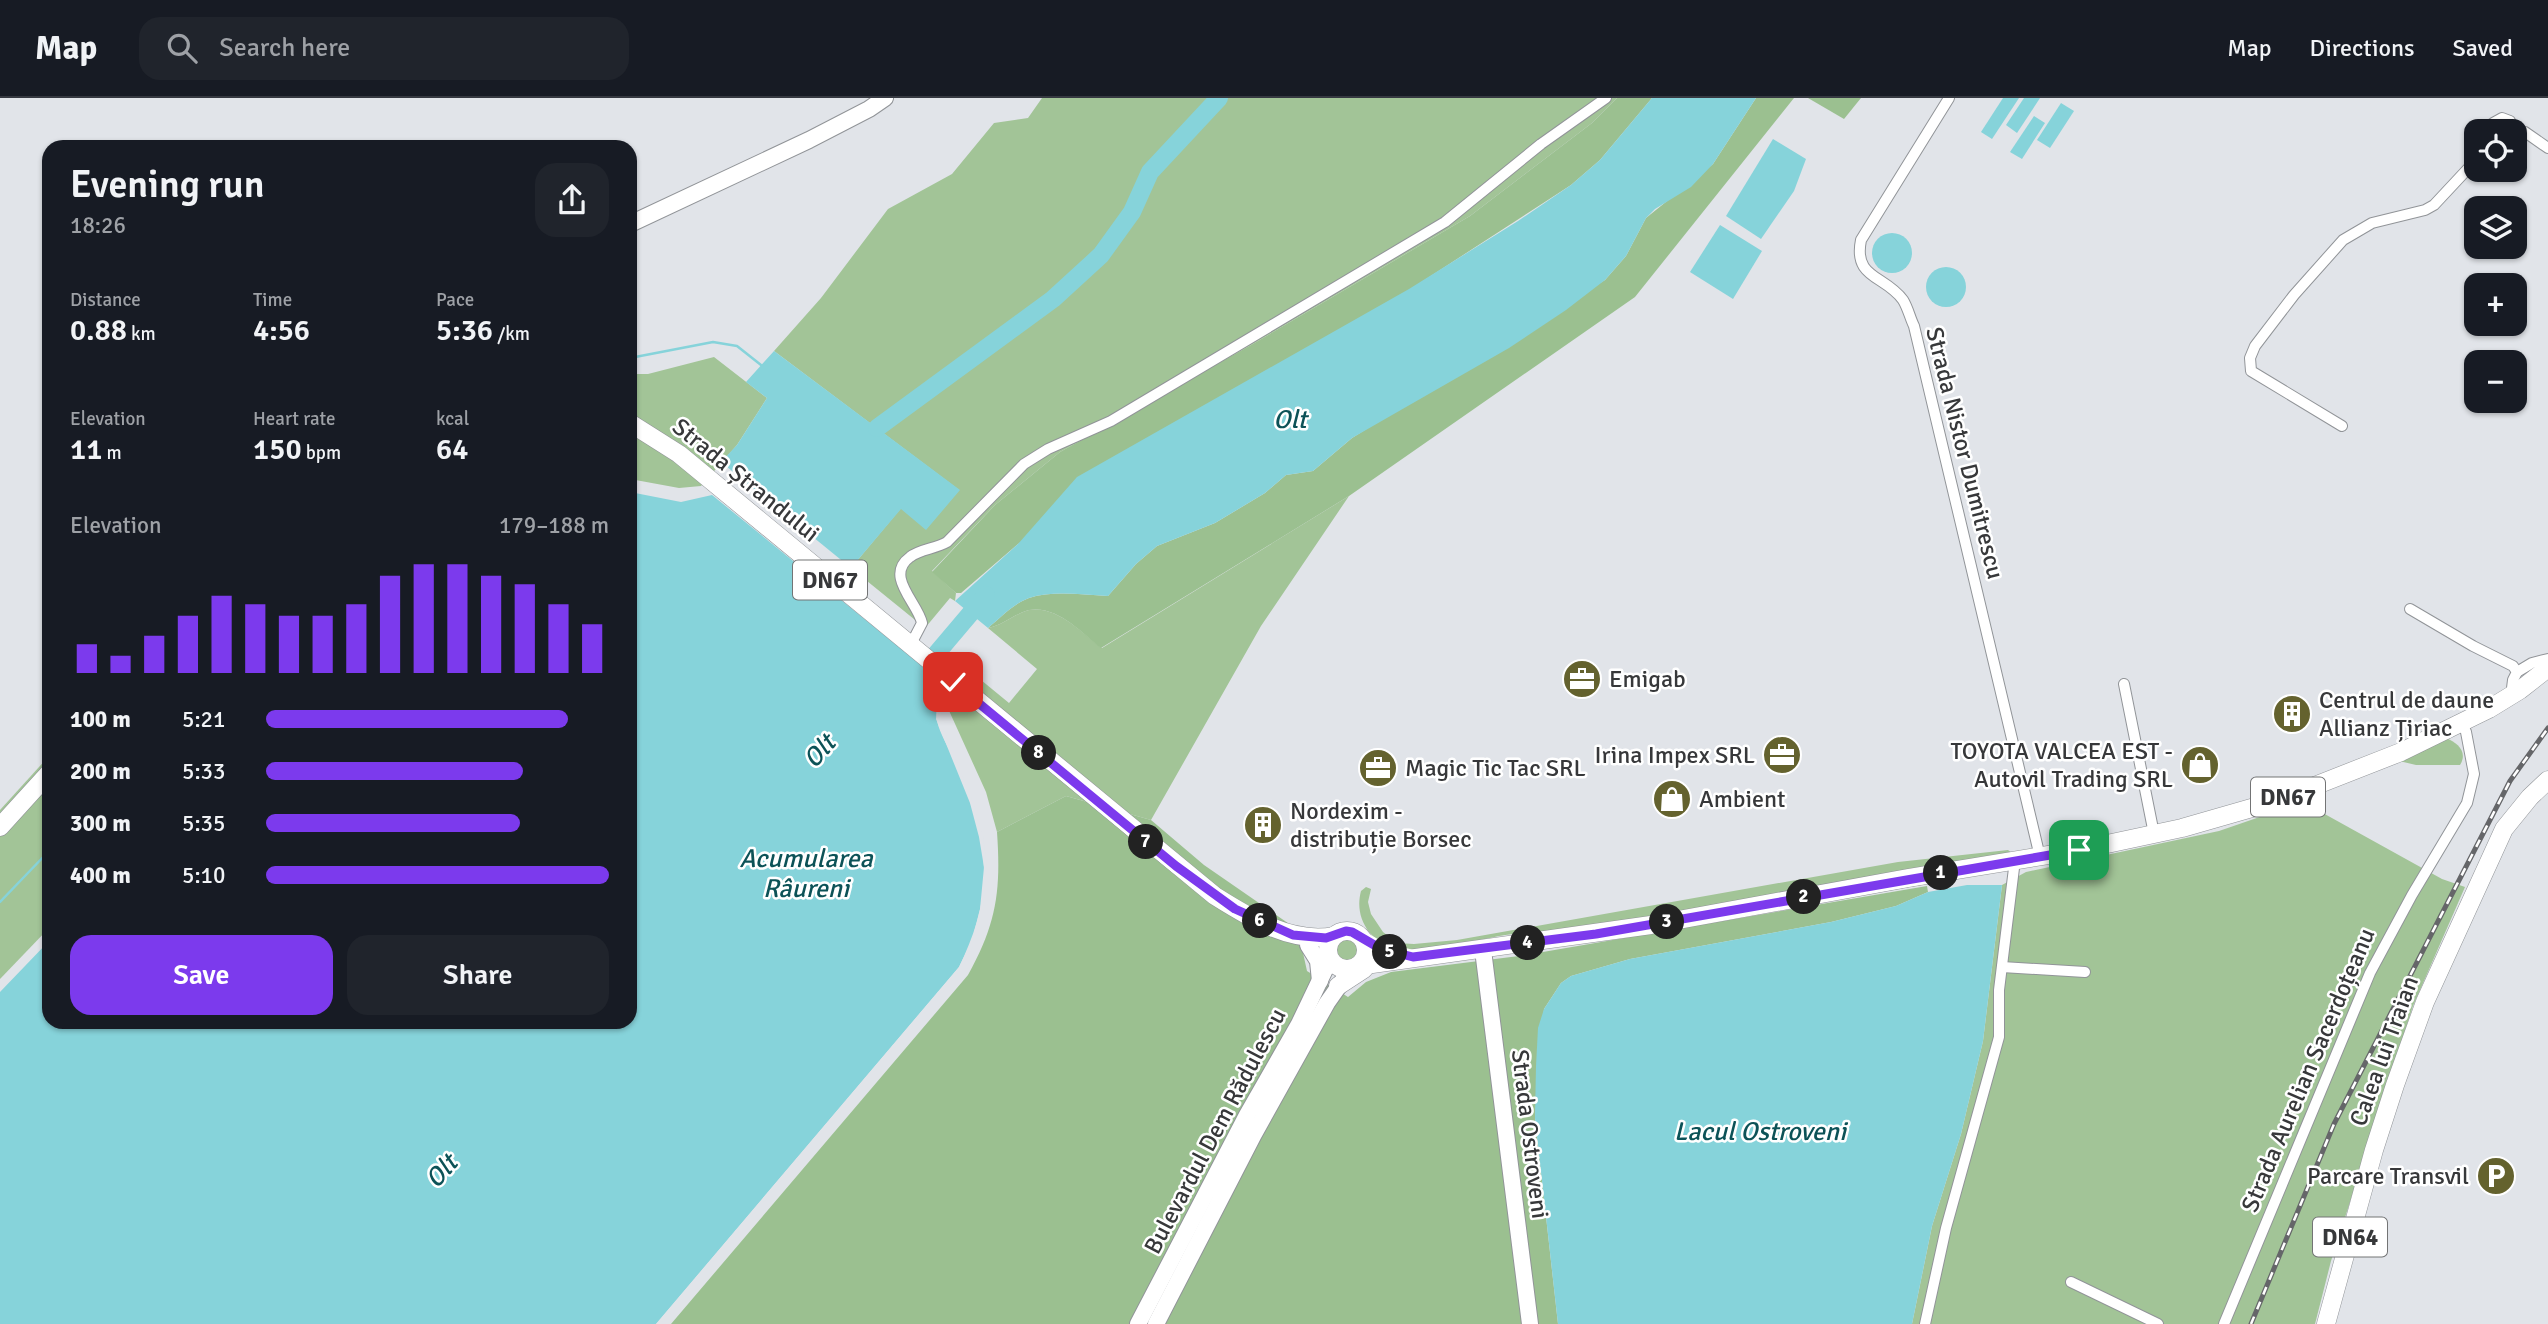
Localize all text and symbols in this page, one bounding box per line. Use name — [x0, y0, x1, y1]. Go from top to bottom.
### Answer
search box — [139, 17, 629, 80]
text: Map — [35, 28, 97, 69]
icon: search — [163, 29, 201, 67]
text: Search here — [219, 32, 350, 64]
text: Map — [2227, 33, 2272, 63]
text: Directions — [2310, 33, 2415, 63]
text: Saved — [2453, 33, 2513, 63]
map controls — [2464, 119, 2527, 413]
button: locate — [2464, 119, 2527, 182]
text: Evening run — [70, 161, 264, 208]
button: share — [535, 163, 609, 237]
button: layers — [2464, 196, 2527, 259]
text: 18:26 — [70, 211, 126, 240]
button: + — [2464, 273, 2527, 336]
text: Distance — [70, 288, 141, 312]
text: Time — [253, 288, 292, 312]
text: Pace — [436, 288, 474, 312]
text: 0.88 — [70, 312, 127, 349]
text: 4:56 — [253, 312, 310, 349]
text: 5:36 — [436, 312, 493, 349]
text: km — [127, 322, 156, 346]
text: /km — [493, 322, 530, 346]
street label: Strada Nistor Dumitrescu — [1919, 324, 2011, 582]
button: − — [2464, 350, 2527, 413]
water label: Olt — [1273, 404, 1310, 436]
text: Elevation — [70, 407, 146, 431]
text: Heart rate — [253, 407, 335, 431]
text: kcal — [436, 407, 469, 431]
street label: Strada Ștrandului — [666, 412, 826, 548]
text: 11 — [70, 431, 102, 468]
text: 150 — [253, 431, 302, 468]
text: 64 — [436, 431, 468, 468]
text: m — [102, 441, 122, 465]
text: bpm — [302, 441, 341, 465]
text: Elevation — [70, 511, 162, 540]
text: 179–188 m — [499, 511, 609, 540]
road number: DN67 — [793, 560, 867, 600]
pin — [923, 652, 983, 712]
office icon: Emigab — [1561, 658, 1603, 700]
icon: check — [934, 663, 972, 701]
place label: Emigab — [1609, 664, 1686, 694]
place label: Centrul de daune Allianz Țiriac — [2319, 685, 2494, 743]
building icon: Centrul de daune Allianz Țiriac — [2271, 693, 2313, 735]
text: 100 m — [70, 705, 131, 734]
text: 5:21 — [182, 705, 225, 734]
water label: Olt — [797, 726, 845, 775]
office icon: Irina Impex SRL — [1761, 734, 1803, 776]
pin: 8 — [1021, 736, 1056, 770]
place label: TOYOTA VALCEA EST - Autovil Trading SRL — [1951, 736, 2173, 794]
text: 8 — [1033, 740, 1044, 764]
place label: Irina Impex SRL — [1594, 740, 1755, 770]
shop icon: TOYOTA VALCEA EST - Autovil Trading SRL — [2179, 744, 2221, 786]
office icon: Magic Tic Tac SRL — [1357, 747, 1399, 789]
place label: Magic Tic Tac SRL — [1405, 753, 1586, 783]
text: 200 m — [70, 757, 131, 786]
text: 5:33 — [182, 757, 225, 786]
shop icon: Ambient — [1651, 778, 1693, 820]
road number: DN67 — [2251, 778, 2325, 817]
place label: Ambient — [1699, 784, 1785, 814]
place label: Nordexim - distribuție Borsec — [1290, 796, 1472, 854]
building icon: Nordexim - distribuție Borsec — [1242, 804, 1284, 846]
text: 300 m — [70, 809, 131, 838]
text: 5:35 — [182, 809, 225, 838]
pin — [2049, 820, 2109, 880]
pin: 7 — [1128, 824, 1164, 860]
text: 7 — [1140, 829, 1151, 853]
icon: arrive — [2060, 831, 2098, 869]
water label: Acumularea Râureni — [739, 843, 873, 905]
pin: 1 — [1924, 856, 1958, 890]
text: 1 — [1935, 860, 1946, 884]
text: 400 m — [70, 861, 131, 890]
text: 5:10 — [182, 861, 225, 890]
pin: 2 — [1786, 880, 1822, 914]
text: 2 — [1798, 884, 1809, 908]
pin: 6 — [1242, 904, 1278, 938]
pin: 3 — [1650, 904, 1684, 940]
text: 6 — [1254, 908, 1265, 932]
text: 3 — [1661, 909, 1672, 933]
street label: Strada Aurelian Sacerdoțeanu — [2235, 924, 2381, 1216]
pin: 4 — [1510, 926, 1546, 960]
text: 4 — [1522, 930, 1533, 954]
pin: 5 — [1372, 934, 1408, 970]
button: Save — [70, 935, 333, 1015]
button: Share — [347, 935, 609, 1015]
text: 5 — [1384, 939, 1395, 963]
street label: Calea lui Traian — [2343, 972, 2425, 1130]
street label: Bulevardul Dem Rădulescu — [1137, 1003, 1293, 1259]
street label: Strada Ostroveni — [1505, 1048, 1555, 1220]
water label: Lacul Ostroveni — [1674, 1116, 1849, 1148]
water label: Olt — [419, 1146, 467, 1195]
parking icon: Parcare Transvil — [2475, 1155, 2517, 1197]
place label: Parcare Transvil — [2307, 1161, 2469, 1191]
road number: DN64 — [2313, 1218, 2387, 1256]

